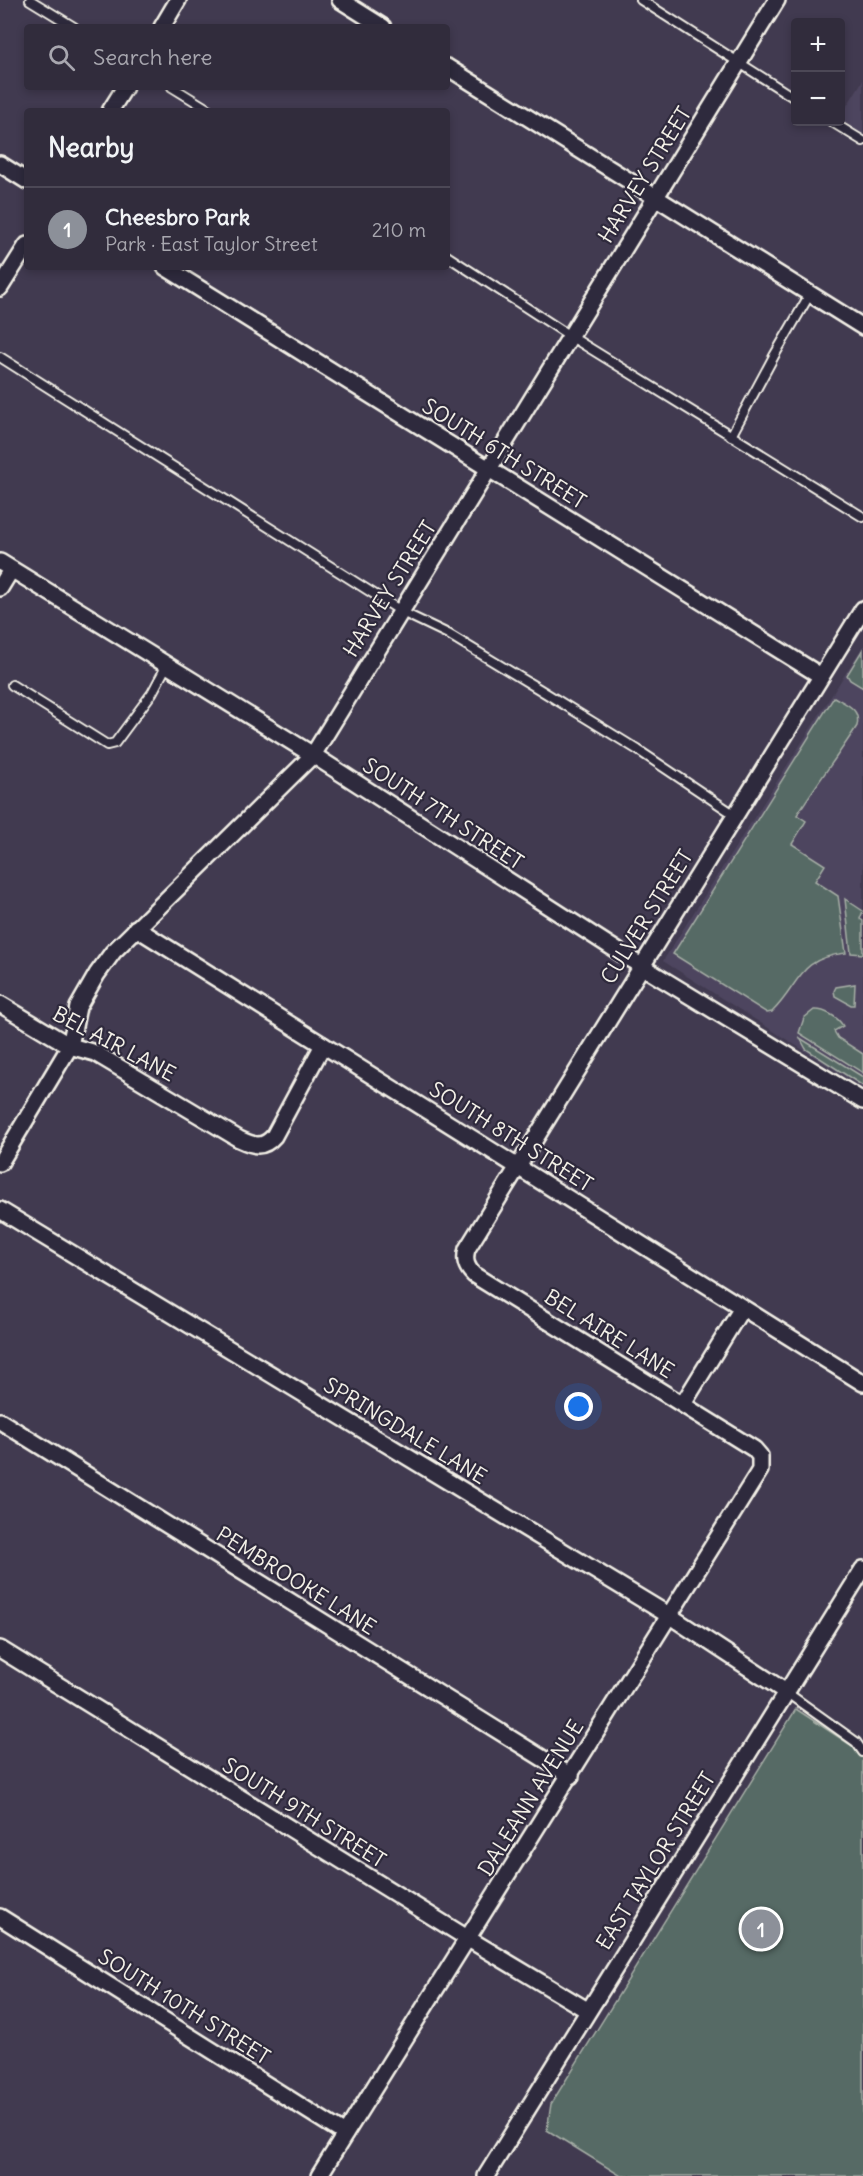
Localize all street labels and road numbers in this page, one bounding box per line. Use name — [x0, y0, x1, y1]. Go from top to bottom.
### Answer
street label: HARVEY STREET — [592, 102, 697, 248]
street label: SOUTH 6TH STREET — [417, 392, 591, 515]
street label: HARVEY STREET — [337, 516, 442, 662]
street label: SOUTH 7TH STREET — [358, 752, 529, 876]
street label: CULVER STREET — [595, 845, 699, 989]
street label: BEL AIR LANE — [48, 1000, 180, 1087]
street label: SOUTH 8TH STREET — [425, 1075, 598, 1198]
street label: BEL AIRE LANE — [540, 1283, 679, 1384]
street label: SPRINGDALE LANE — [319, 1371, 492, 1490]
street label: PEMBROOKE LANE — [211, 1521, 381, 1641]
street label: DALEANN AVENUE — [472, 1715, 589, 1881]
street label: SOUTH 9TH STREET — [218, 1751, 391, 1874]
street label: EAST TAYLOR STREET — [590, 1767, 721, 1955]
street label: SOUTH 10TH STREET — [93, 1943, 275, 2070]

